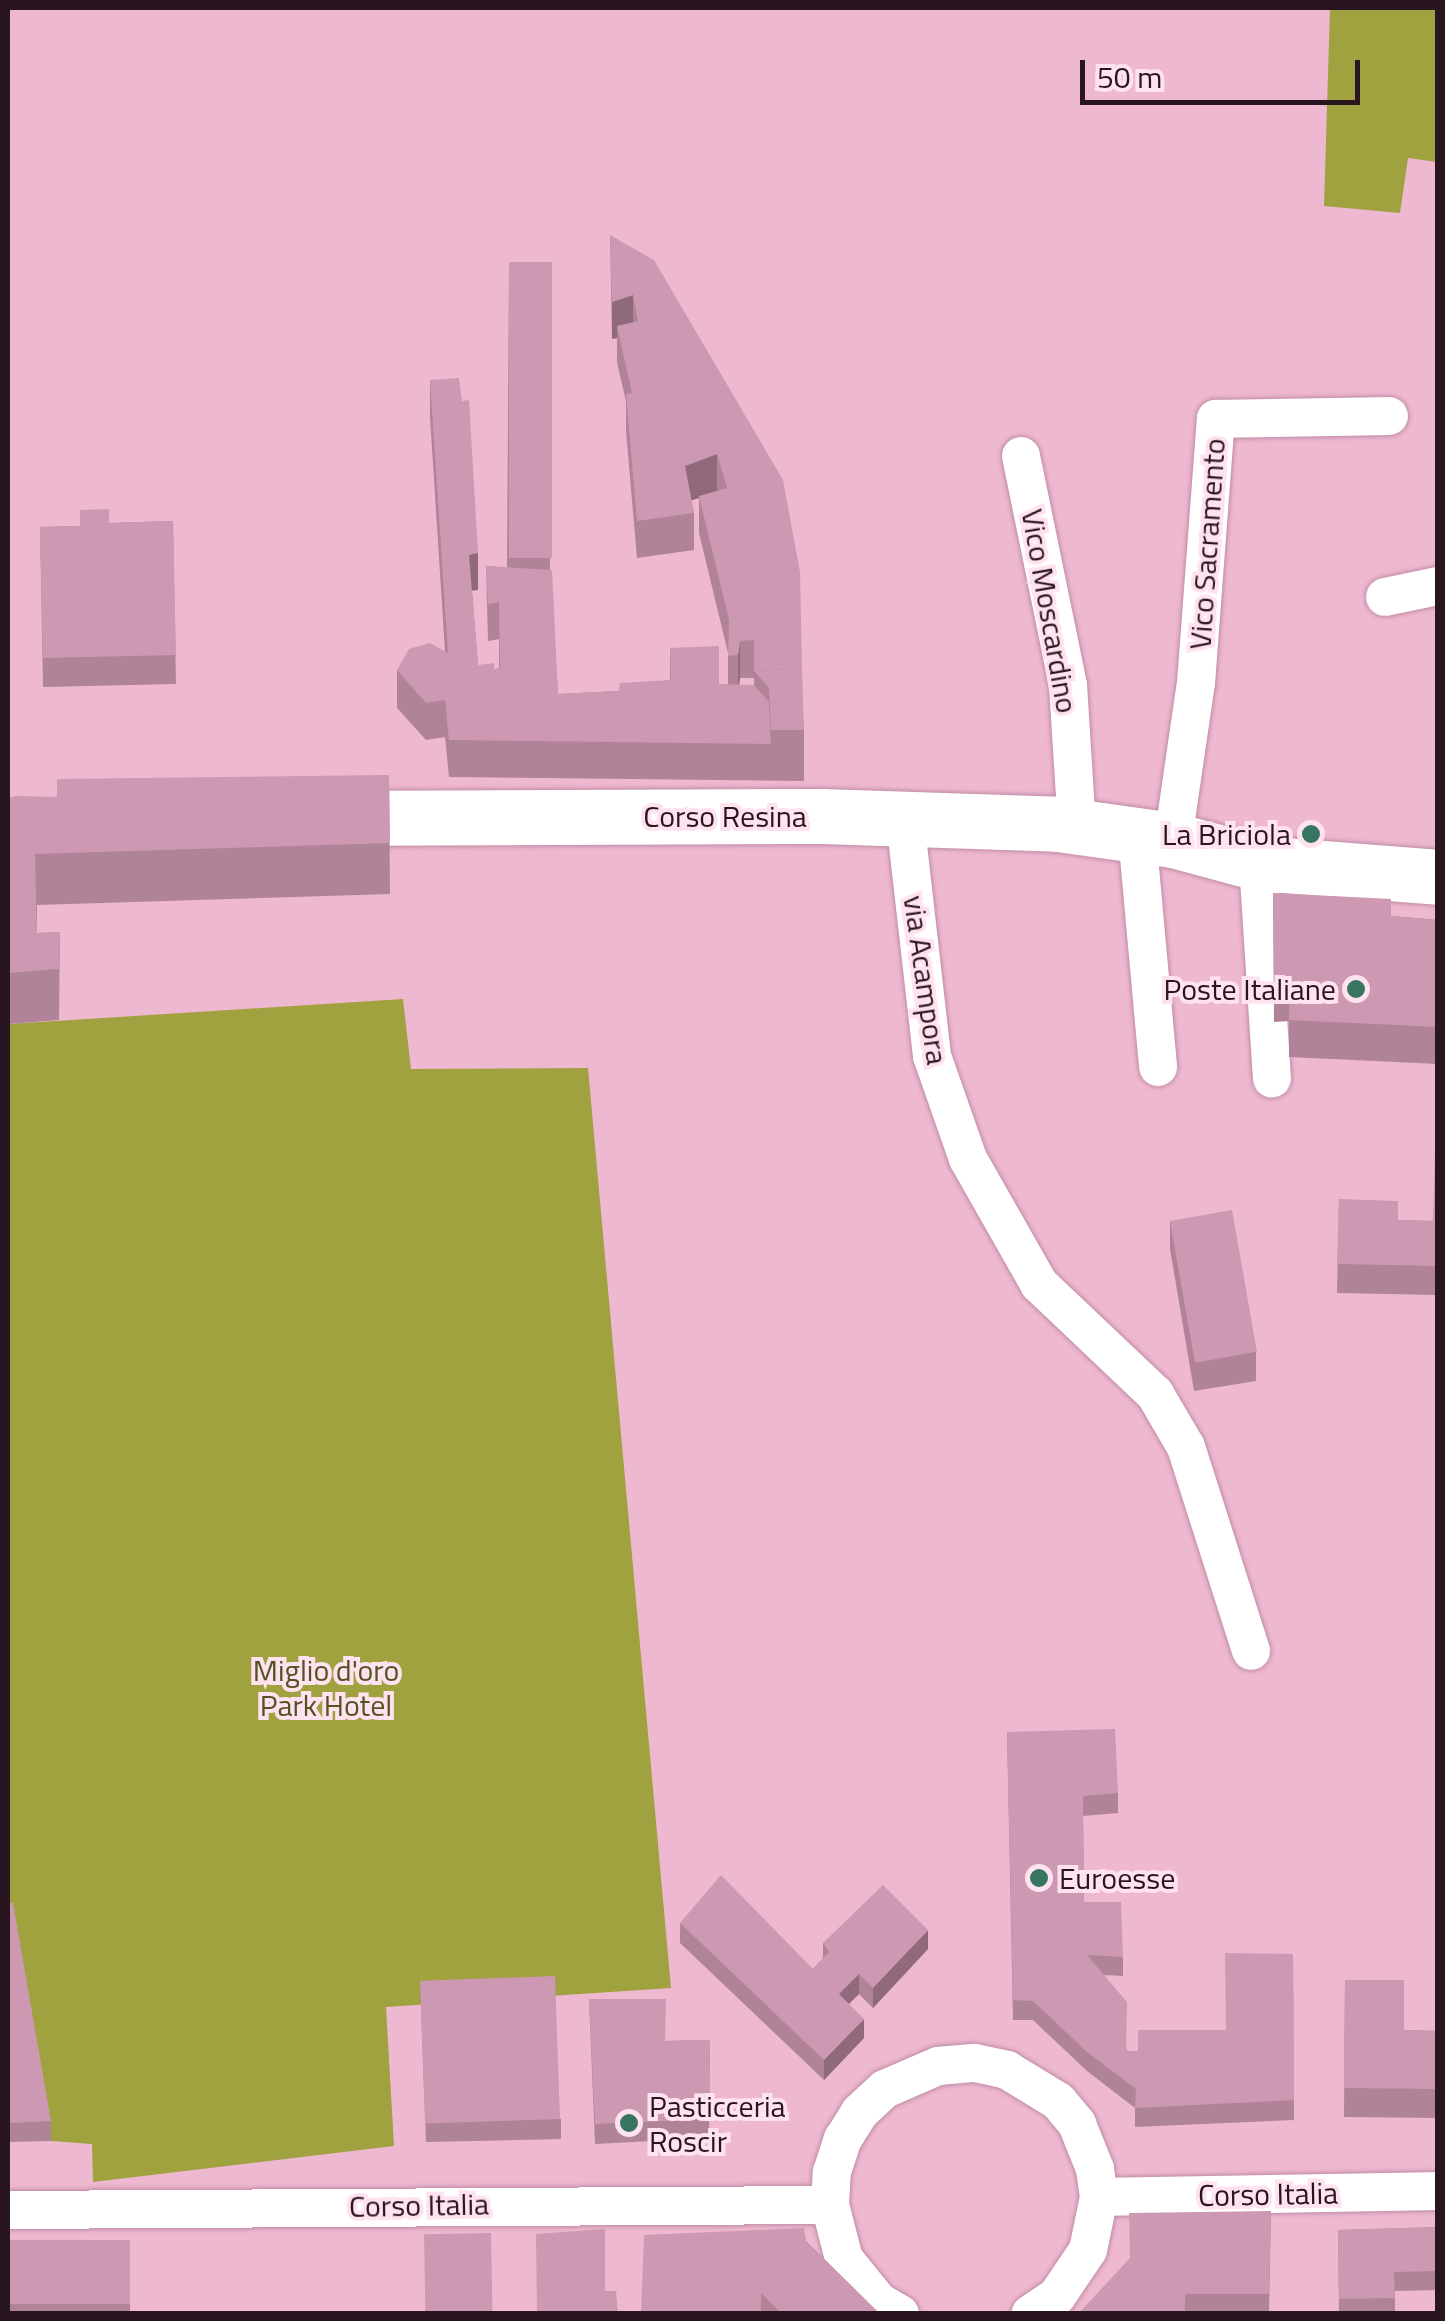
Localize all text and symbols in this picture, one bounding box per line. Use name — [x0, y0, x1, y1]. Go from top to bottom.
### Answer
scale bar — [1085, 40, 1365, 102]
text: 50 m — [1097, 54, 1162, 100]
street label: Vico Sacramento — [1182, 437, 1232, 651]
street label: Vico Moscardino — [1014, 506, 1086, 716]
street label: Corso Resina — [643, 798, 807, 834]
place label: La Briciola — [1162, 816, 1291, 852]
marker: La Briciola — [1300, 823, 1322, 845]
street label: via Acampora — [896, 893, 956, 1067]
place label: Poste Italiane — [1164, 971, 1336, 1007]
marker: Poste Italiane — [1345, 978, 1367, 1000]
park label: Miglio d'oro Park Hotel — [253, 1652, 399, 1722]
place label: Euroesse — [1059, 1860, 1175, 1896]
marker: Euroesse — [1028, 1867, 1050, 1889]
place label: Pasticceria Roscir — [649, 2088, 786, 2158]
marker: Pasticceria Roscir — [618, 2112, 640, 2134]
street label: Corso Italia — [1198, 2175, 1338, 2213]
street label: Corso Italia — [349, 2186, 489, 2224]

